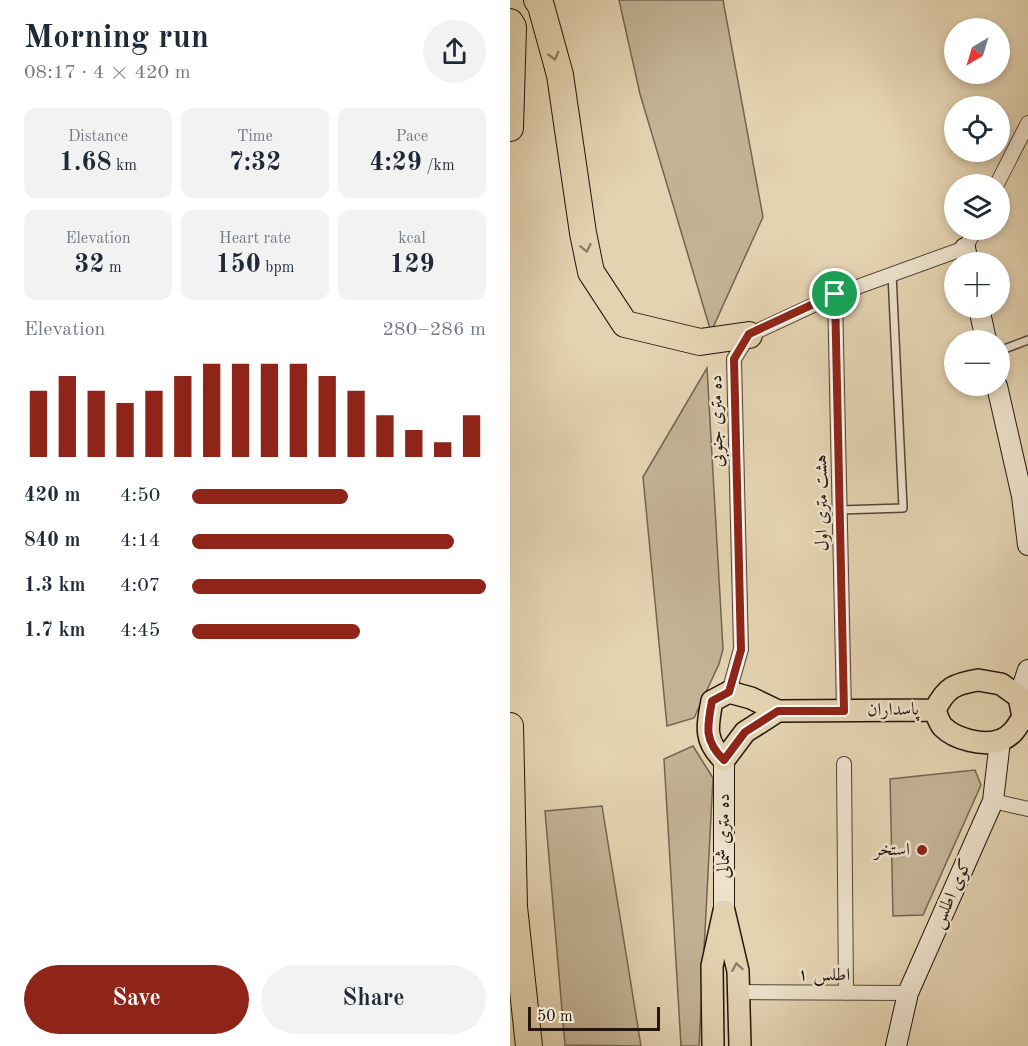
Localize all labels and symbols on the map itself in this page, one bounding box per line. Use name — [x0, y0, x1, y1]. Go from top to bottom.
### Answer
north arrow — [944, 18, 1010, 84]
one-way arrow — [547, 51, 560, 61]
one-way arrow — [579, 243, 592, 253]
pin — [809, 268, 860, 319]
street label: ده متری جنوبی — [707, 375, 730, 467]
street label: هشت متری اول — [812, 454, 833, 552]
street label: پاسداران — [867, 701, 921, 722]
street label: ده متری شمالی — [715, 793, 733, 879]
place label: استخر — [872, 841, 910, 861]
marker: استخر — [915, 843, 929, 857]
street label: کوی اطلس — [929, 857, 977, 932]
one-way arrow — [731, 962, 743, 971]
street label: اطلس ۱ — [797, 966, 851, 986]
scale bar — [528, 1004, 660, 1032]

